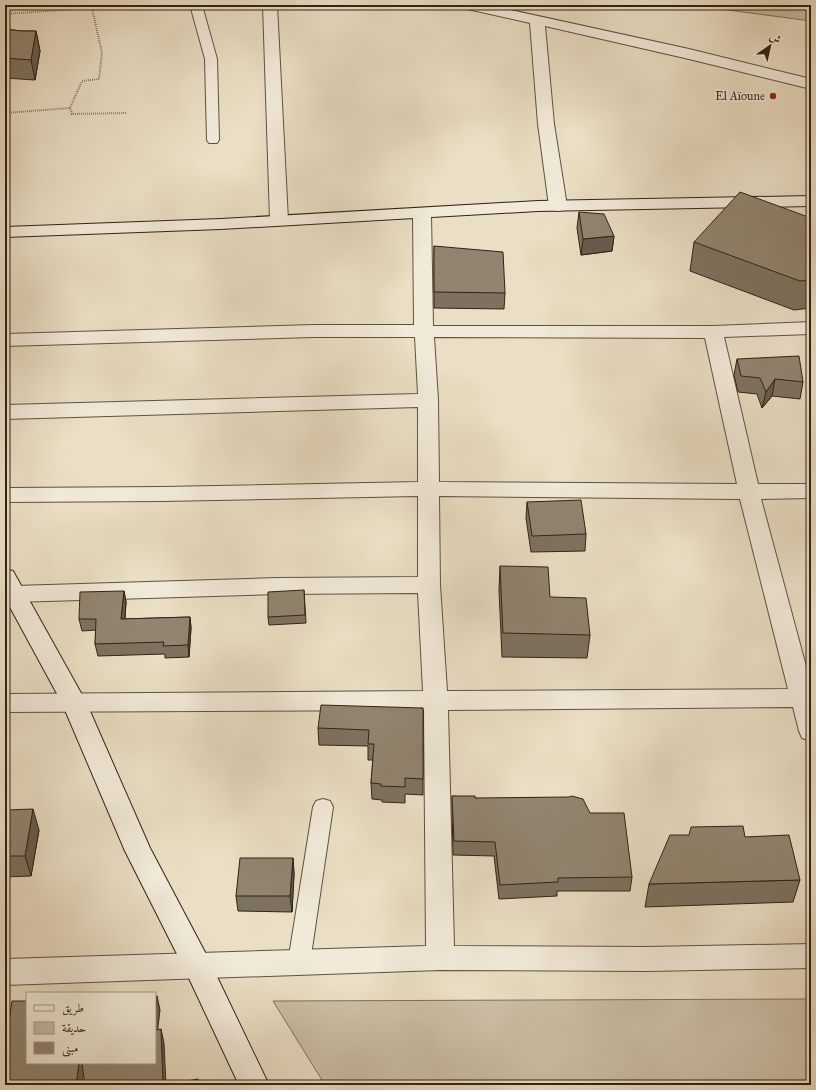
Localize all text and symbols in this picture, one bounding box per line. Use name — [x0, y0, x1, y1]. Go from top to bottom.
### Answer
north arrow — [750, 26, 790, 66]
text: ش — [767, 30, 784, 47]
place label: El Aïoune — [715, 89, 765, 103]
marker: El Aïoune — [768, 91, 778, 101]
legend — [26, 992, 156, 1064]
text: طريق — [62, 1001, 84, 1016]
text: حديقة — [62, 1021, 86, 1036]
text: مبنى — [62, 1041, 78, 1057]

